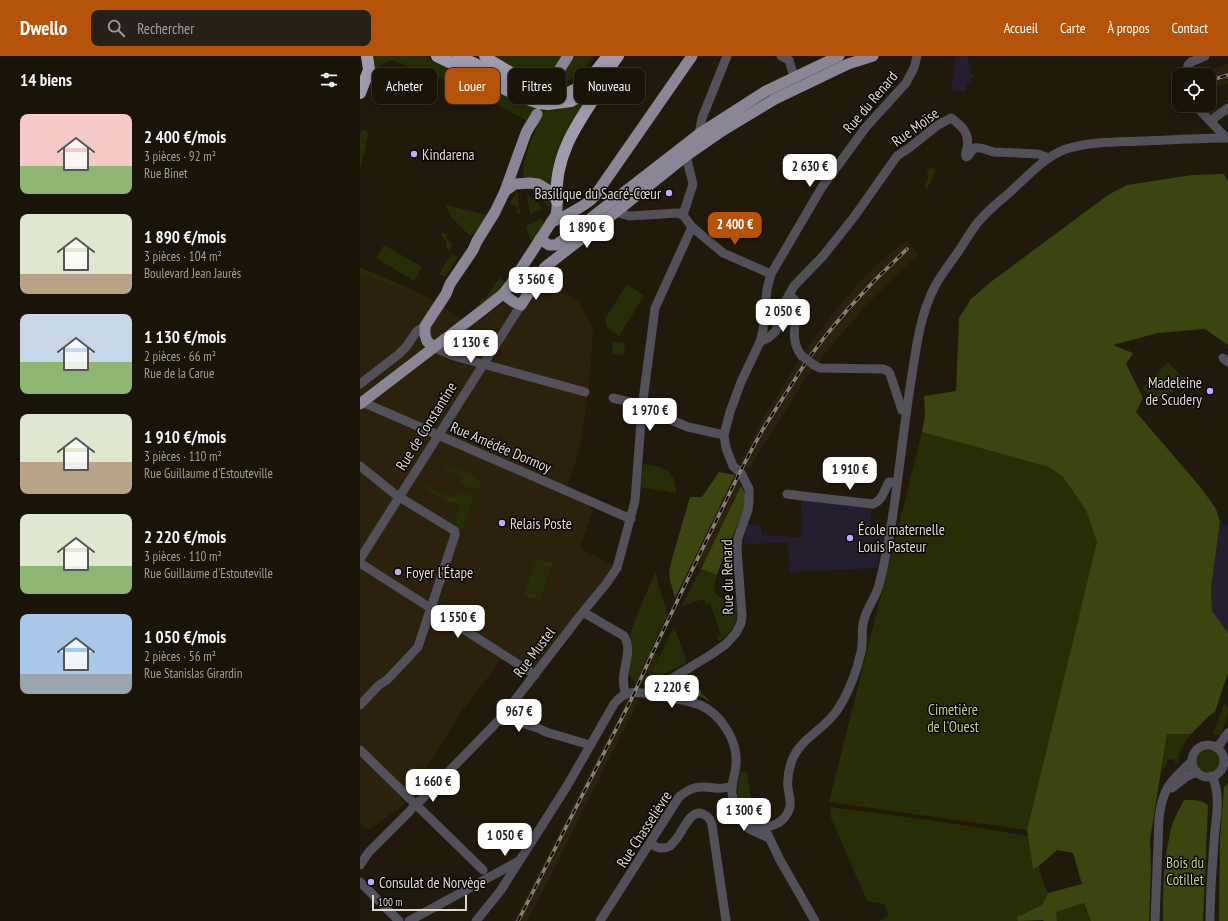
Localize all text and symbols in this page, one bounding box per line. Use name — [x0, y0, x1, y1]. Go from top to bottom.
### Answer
search box — [91, 10, 371, 46]
text: Dwello — [20, 16, 67, 40]
icon: search — [105, 17, 127, 39]
text: Rechercher — [137, 19, 194, 38]
text: Accueil — [1004, 19, 1038, 37]
text: Carte — [1060, 19, 1086, 37]
text: À propos — [1108, 19, 1150, 37]
text: Contact — [1172, 19, 1208, 37]
street label: Rue du Renard — [839, 67, 901, 137]
chip: Acheter — [372, 68, 437, 104]
chip: Louer — [445, 68, 500, 104]
chip: Filtres — [508, 68, 566, 104]
chip: Nouveau — [574, 68, 645, 104]
map controls — [1172, 68, 1216, 112]
button: locate — [1172, 68, 1216, 112]
text: 14 biens — [20, 69, 72, 91]
icon: filters — [318, 69, 340, 91]
street label: Rue Moïse — [888, 104, 942, 150]
text: 2 400 €/mois — [144, 126, 226, 148]
icon: home — [52, 130, 100, 178]
place label: Kindarena — [422, 145, 475, 164]
text: 3 pièces · 92 m² — [144, 148, 216, 165]
marker: Kindarena — [409, 149, 419, 159]
pin: 2 630 € — [773, 154, 847, 188]
text: 2 630 € — [792, 158, 828, 175]
text: Rue Binet — [144, 165, 188, 182]
place label: Basilique du Sacré-Cœur — [534, 184, 662, 203]
marker: Basilique du Sacré-Cœur — [664, 188, 674, 198]
pin: 2 400 € — [698, 212, 772, 246]
pin: 1 890 € — [550, 215, 624, 249]
text: 2 400 € — [717, 216, 753, 233]
text: 1 890 € — [569, 219, 605, 236]
text: 1 890 €/mois — [144, 226, 226, 248]
icon: home — [52, 230, 100, 278]
text: 3 pièces · 104 m² — [144, 248, 222, 265]
text: Boulevard Jean Jaurès — [144, 265, 241, 282]
pin: 3 560 € — [499, 267, 573, 301]
text: 3 560 € — [518, 271, 554, 288]
pin: 2 050 € — [746, 299, 820, 333]
text: 2 050 € — [765, 303, 801, 320]
text: 1 130 €/mois — [144, 326, 226, 348]
icon: home — [52, 330, 100, 378]
pin: 1 130 € — [434, 330, 508, 364]
text: 1 130 € — [453, 334, 489, 351]
text: 2 pièces · 66 m² — [144, 348, 216, 365]
text: Rue de la Carue — [144, 365, 214, 382]
place label: Madeleine de Scudery — [1145, 373, 1202, 409]
street label: Rue de Constantine — [391, 378, 461, 474]
marker: Madeleine de Scudery — [1205, 386, 1215, 396]
pin: 1 970 € — [613, 398, 687, 432]
text: 1 970 € — [632, 402, 668, 419]
street label: Rue Amédée Dormoy — [448, 417, 555, 477]
text: 1 910 €/mois — [144, 426, 226, 448]
icon: home — [52, 430, 100, 478]
text: 3 pièces · 110 m² — [144, 448, 222, 465]
pin: 1 910 € — [813, 457, 887, 491]
text: 1 910 € — [832, 461, 868, 478]
text: Rue Guillaume d'Estouteville — [144, 465, 273, 482]
place label: Relais Poste — [510, 514, 572, 533]
marker: Relais Poste — [497, 518, 507, 528]
place label: École maternelle Louis Pasteur — [858, 520, 945, 556]
text: 2 220 €/mois — [144, 526, 226, 548]
icon: home — [52, 530, 100, 578]
marker: École maternelle Louis Pasteur — [845, 533, 855, 543]
street label: Rue du Renard — [717, 539, 737, 615]
text: 3 pièces · 110 m² — [144, 548, 222, 565]
place label: Foyer l'Étape — [406, 563, 473, 582]
text: Rue Guillaume d'Estouteville — [144, 565, 273, 582]
marker: Foyer l'Étape — [393, 567, 403, 577]
pin: 1 550 € — [421, 605, 495, 639]
text: 1 550 € — [440, 609, 476, 626]
street label: Rue Mustel — [509, 623, 559, 681]
text: 1 050 €/mois — [144, 626, 226, 648]
icon: home — [52, 630, 100, 678]
text: 2 pièces · 56 m² — [144, 648, 216, 665]
text: Rue Stanislas Girardin — [144, 665, 242, 682]
pin: 2 220 € — [635, 675, 709, 709]
text: 2 220 € — [654, 679, 690, 696]
pin: 967 € — [491, 699, 547, 733]
park label: Cimetière de l'Ouest — [927, 700, 979, 736]
text: 967 € — [506, 703, 532, 720]
pin: 1 660 € — [396, 769, 470, 803]
text: 1 660 € — [415, 773, 451, 790]
street label: Rue Chasselièvre — [612, 787, 676, 871]
pin: 1 300 € — [707, 798, 781, 832]
text: 1 300 € — [726, 802, 762, 819]
pin: 1 050 € — [468, 823, 542, 857]
text: 1 050 € — [487, 827, 523, 844]
park label: Bois du Cotillet — [1166, 853, 1204, 889]
place label: Consulat de Norvège — [379, 873, 486, 892]
marker: Consulat de Norvège — [366, 877, 376, 887]
scale bar — [372, 893, 467, 912]
text: 100 m — [378, 895, 402, 909]

